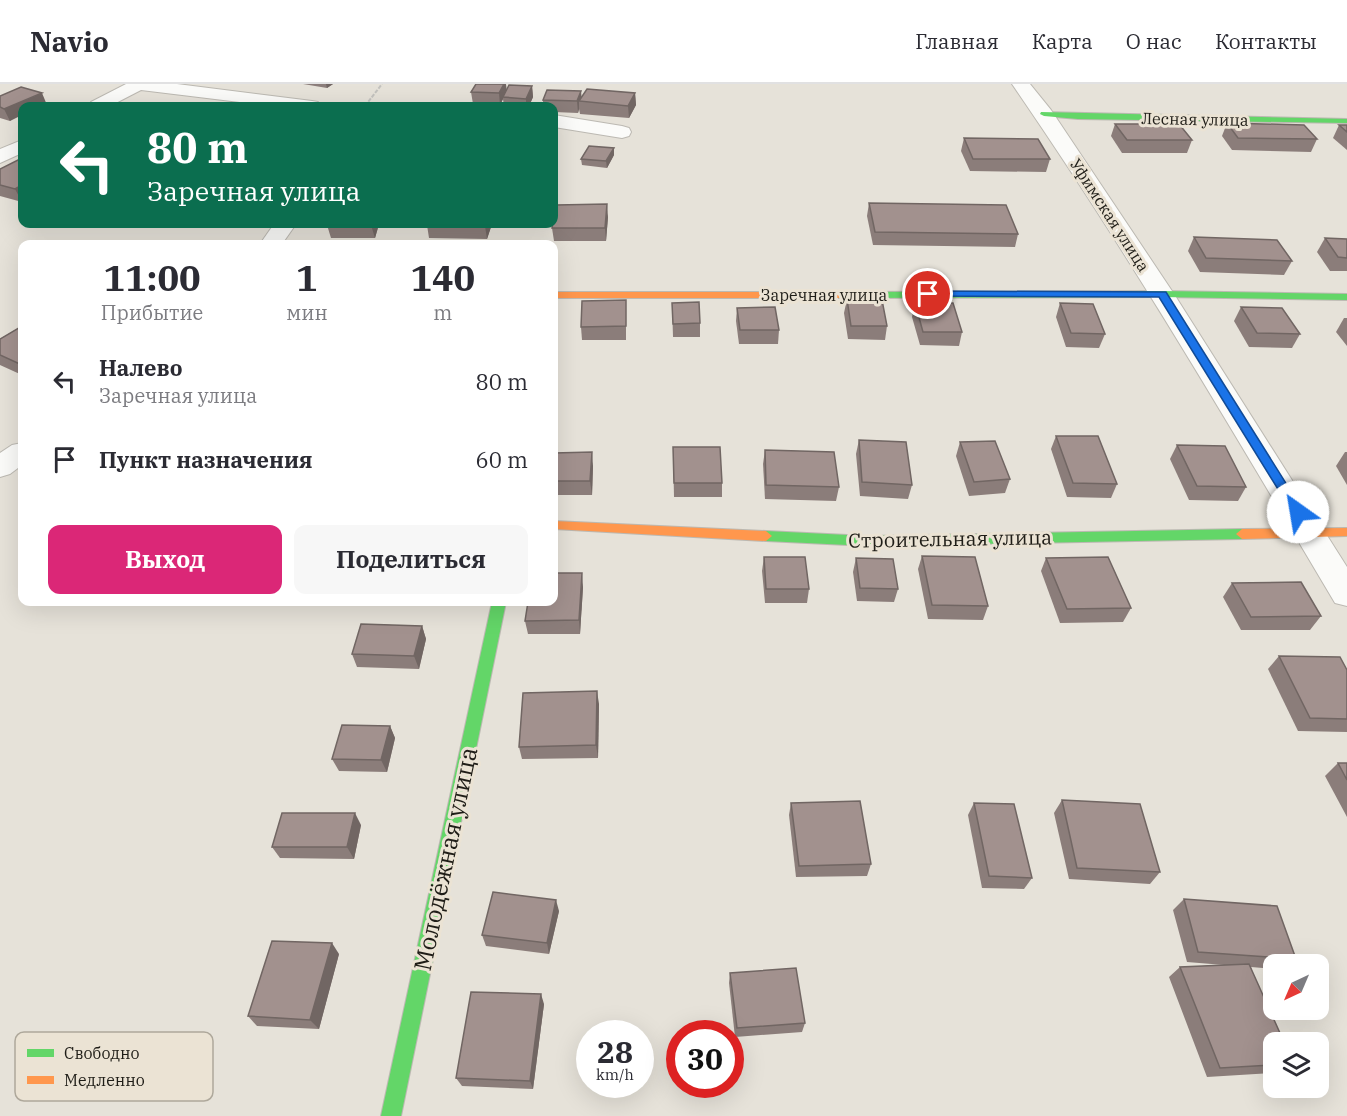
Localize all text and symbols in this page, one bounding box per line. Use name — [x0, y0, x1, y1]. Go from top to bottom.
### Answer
text: Navio — [30, 23, 109, 60]
text: Главная — [915, 27, 999, 55]
text: Карта — [1032, 27, 1093, 55]
text: О нас — [1126, 27, 1182, 55]
text: Контакты — [1215, 27, 1317, 55]
street label: Лесная улица — [1141, 108, 1249, 130]
text: 80 m — [147, 120, 248, 175]
icon: left — [48, 126, 126, 204]
street label: Уфимская улица — [1066, 155, 1154, 275]
text: Заречная улица — [147, 173, 360, 208]
text: 11:00 — [103, 254, 201, 301]
text: 1 — [296, 254, 318, 301]
text: 140 — [410, 254, 475, 301]
pin — [902, 268, 953, 319]
icon: arrive — [911, 277, 944, 310]
street label: Заречная улица — [761, 285, 888, 305]
text: Прибытие — [101, 299, 203, 326]
text: мин — [286, 299, 328, 326]
text: m — [433, 299, 452, 326]
text: Налево — [99, 353, 183, 382]
icon: left — [48, 365, 81, 398]
text: 80 m — [476, 367, 528, 396]
text: Заречная улица — [99, 382, 257, 409]
icon: arrive — [48, 443, 81, 476]
text: Пункт назначения — [99, 445, 313, 474]
text: 60 m — [476, 445, 528, 474]
position arrow — [1266, 480, 1330, 544]
street label: Строительная улица — [848, 523, 1052, 554]
button: Выход — [48, 525, 282, 594]
button: Поделиться — [294, 525, 528, 594]
street label: Молодёжная улица — [406, 744, 484, 974]
north arrow — [1263, 954, 1329, 1020]
map controls — [1263, 954, 1329, 1098]
speed limit sign: 30 — [666, 1020, 744, 1098]
legend — [15, 1032, 213, 1101]
text: 28 — [597, 1032, 633, 1071]
button: layers — [1263, 1032, 1329, 1098]
text: Свободно — [64, 1043, 140, 1063]
text: km/h — [596, 1065, 634, 1084]
text: Медленно — [64, 1070, 145, 1090]

